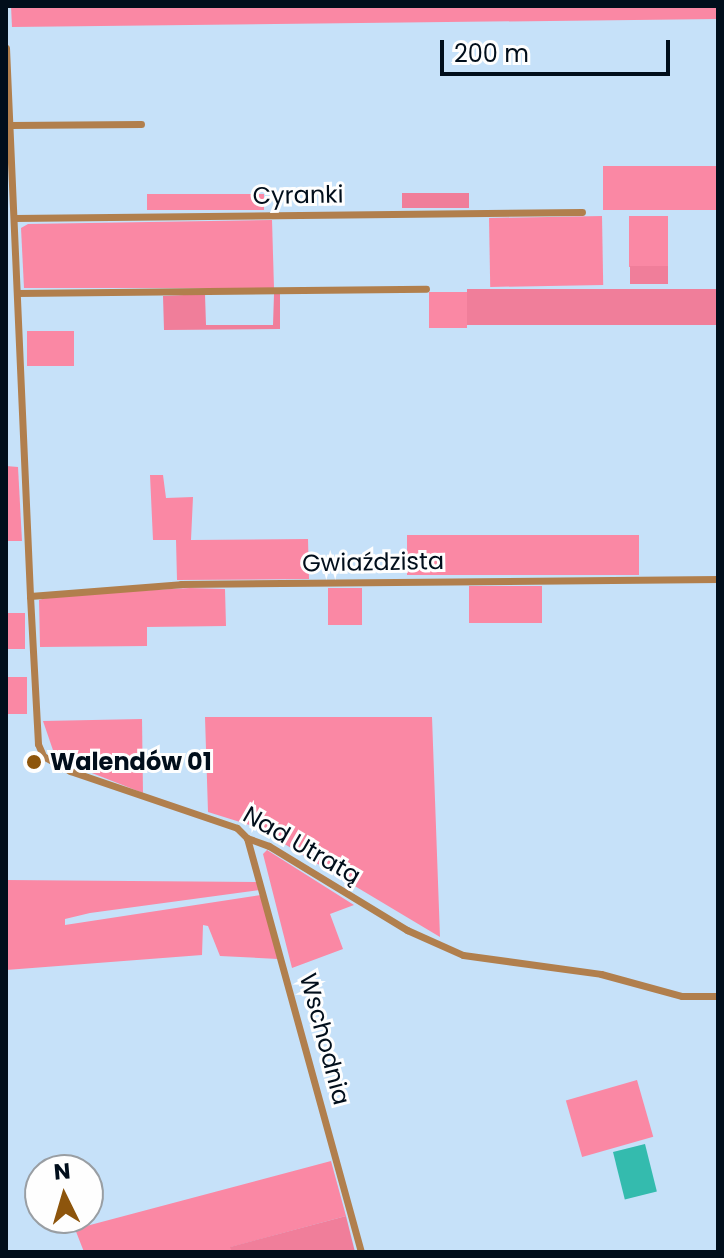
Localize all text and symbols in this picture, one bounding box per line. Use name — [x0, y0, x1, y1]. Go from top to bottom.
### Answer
scale bar — [444, 24, 674, 74]
text: 200 m — [454, 37, 529, 70]
street label: Cyranki — [252, 180, 344, 210]
street label: Gwiaździsta — [302, 546, 444, 578]
place label: Walendów 01 — [50, 748, 212, 776]
marker: Walendów 01 — [25, 753, 43, 771]
street label: Nad Utratą — [238, 800, 366, 890]
street label: Wschodnia — [294, 970, 356, 1108]
north arrow — [24, 1154, 104, 1234]
text: N — [52, 1155, 72, 1188]

